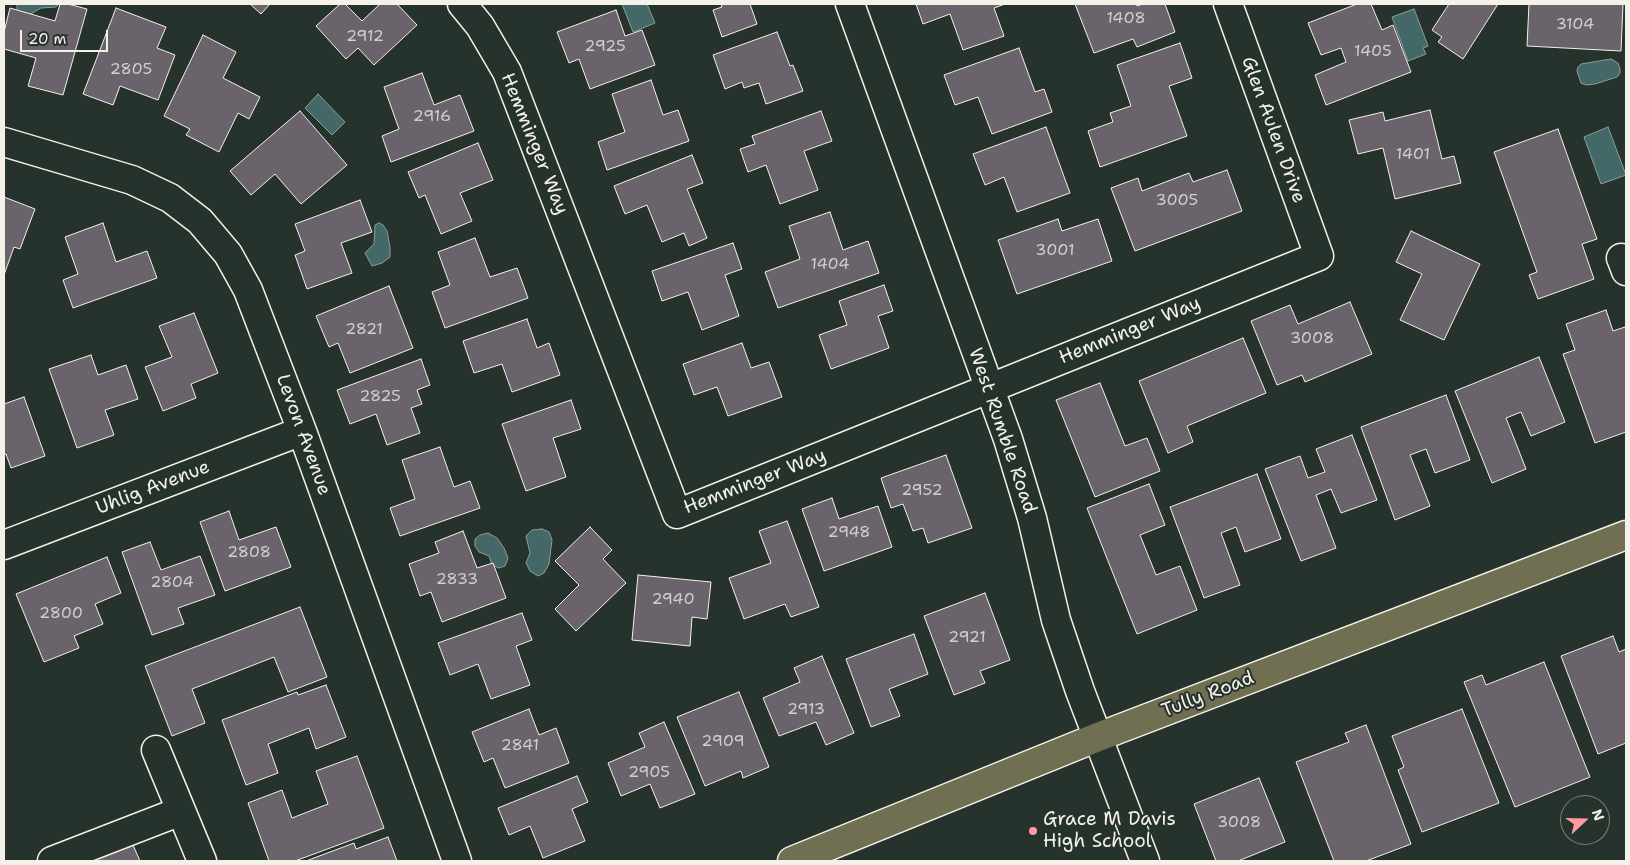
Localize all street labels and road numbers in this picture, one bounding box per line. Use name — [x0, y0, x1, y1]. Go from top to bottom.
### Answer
street label: Glen Aulen Drive — [1236, 54, 1310, 206]
street label: Hemminger Way — [495, 70, 573, 218]
street label: Hemminger Way — [1056, 292, 1204, 370]
street label: West Rumble Road — [963, 345, 1041, 517]
street label: Levon Avenue — [271, 371, 335, 499]
street label: Hemminger Way — [681, 444, 829, 520]
street label: Uhlig Avenue — [93, 456, 213, 520]
street label: Tully Road — [1159, 667, 1257, 723]

